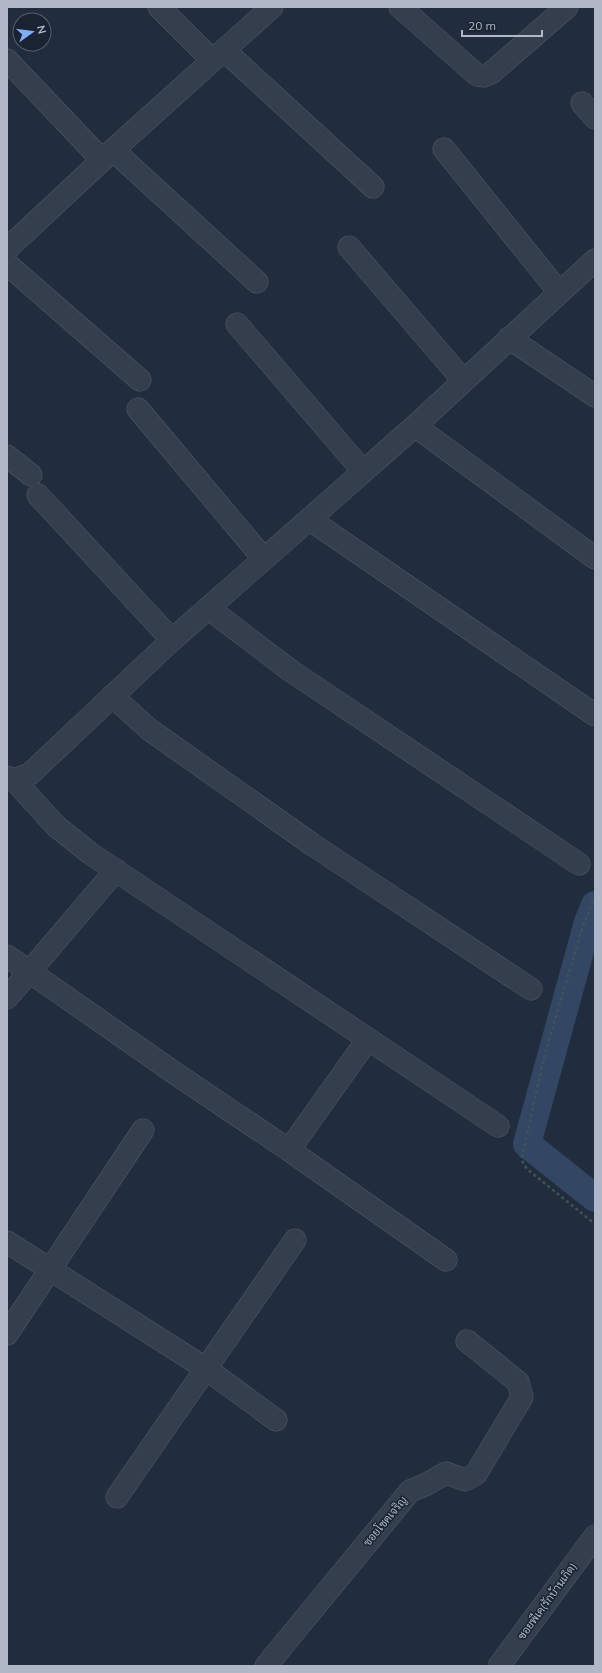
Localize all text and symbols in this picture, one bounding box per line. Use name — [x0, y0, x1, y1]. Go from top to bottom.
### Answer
north arrow — [12, 12, 52, 52]
scale bar — [462, 12, 542, 38]
text: 20 m — [468, 18, 496, 33]
text: N — [34, 24, 50, 35]
street label: ซอยโชคเจริญ — [359, 1492, 410, 1549]
street label: ซอยพีเค(รักบ้านเกิด) — [514, 1559, 580, 1642]

